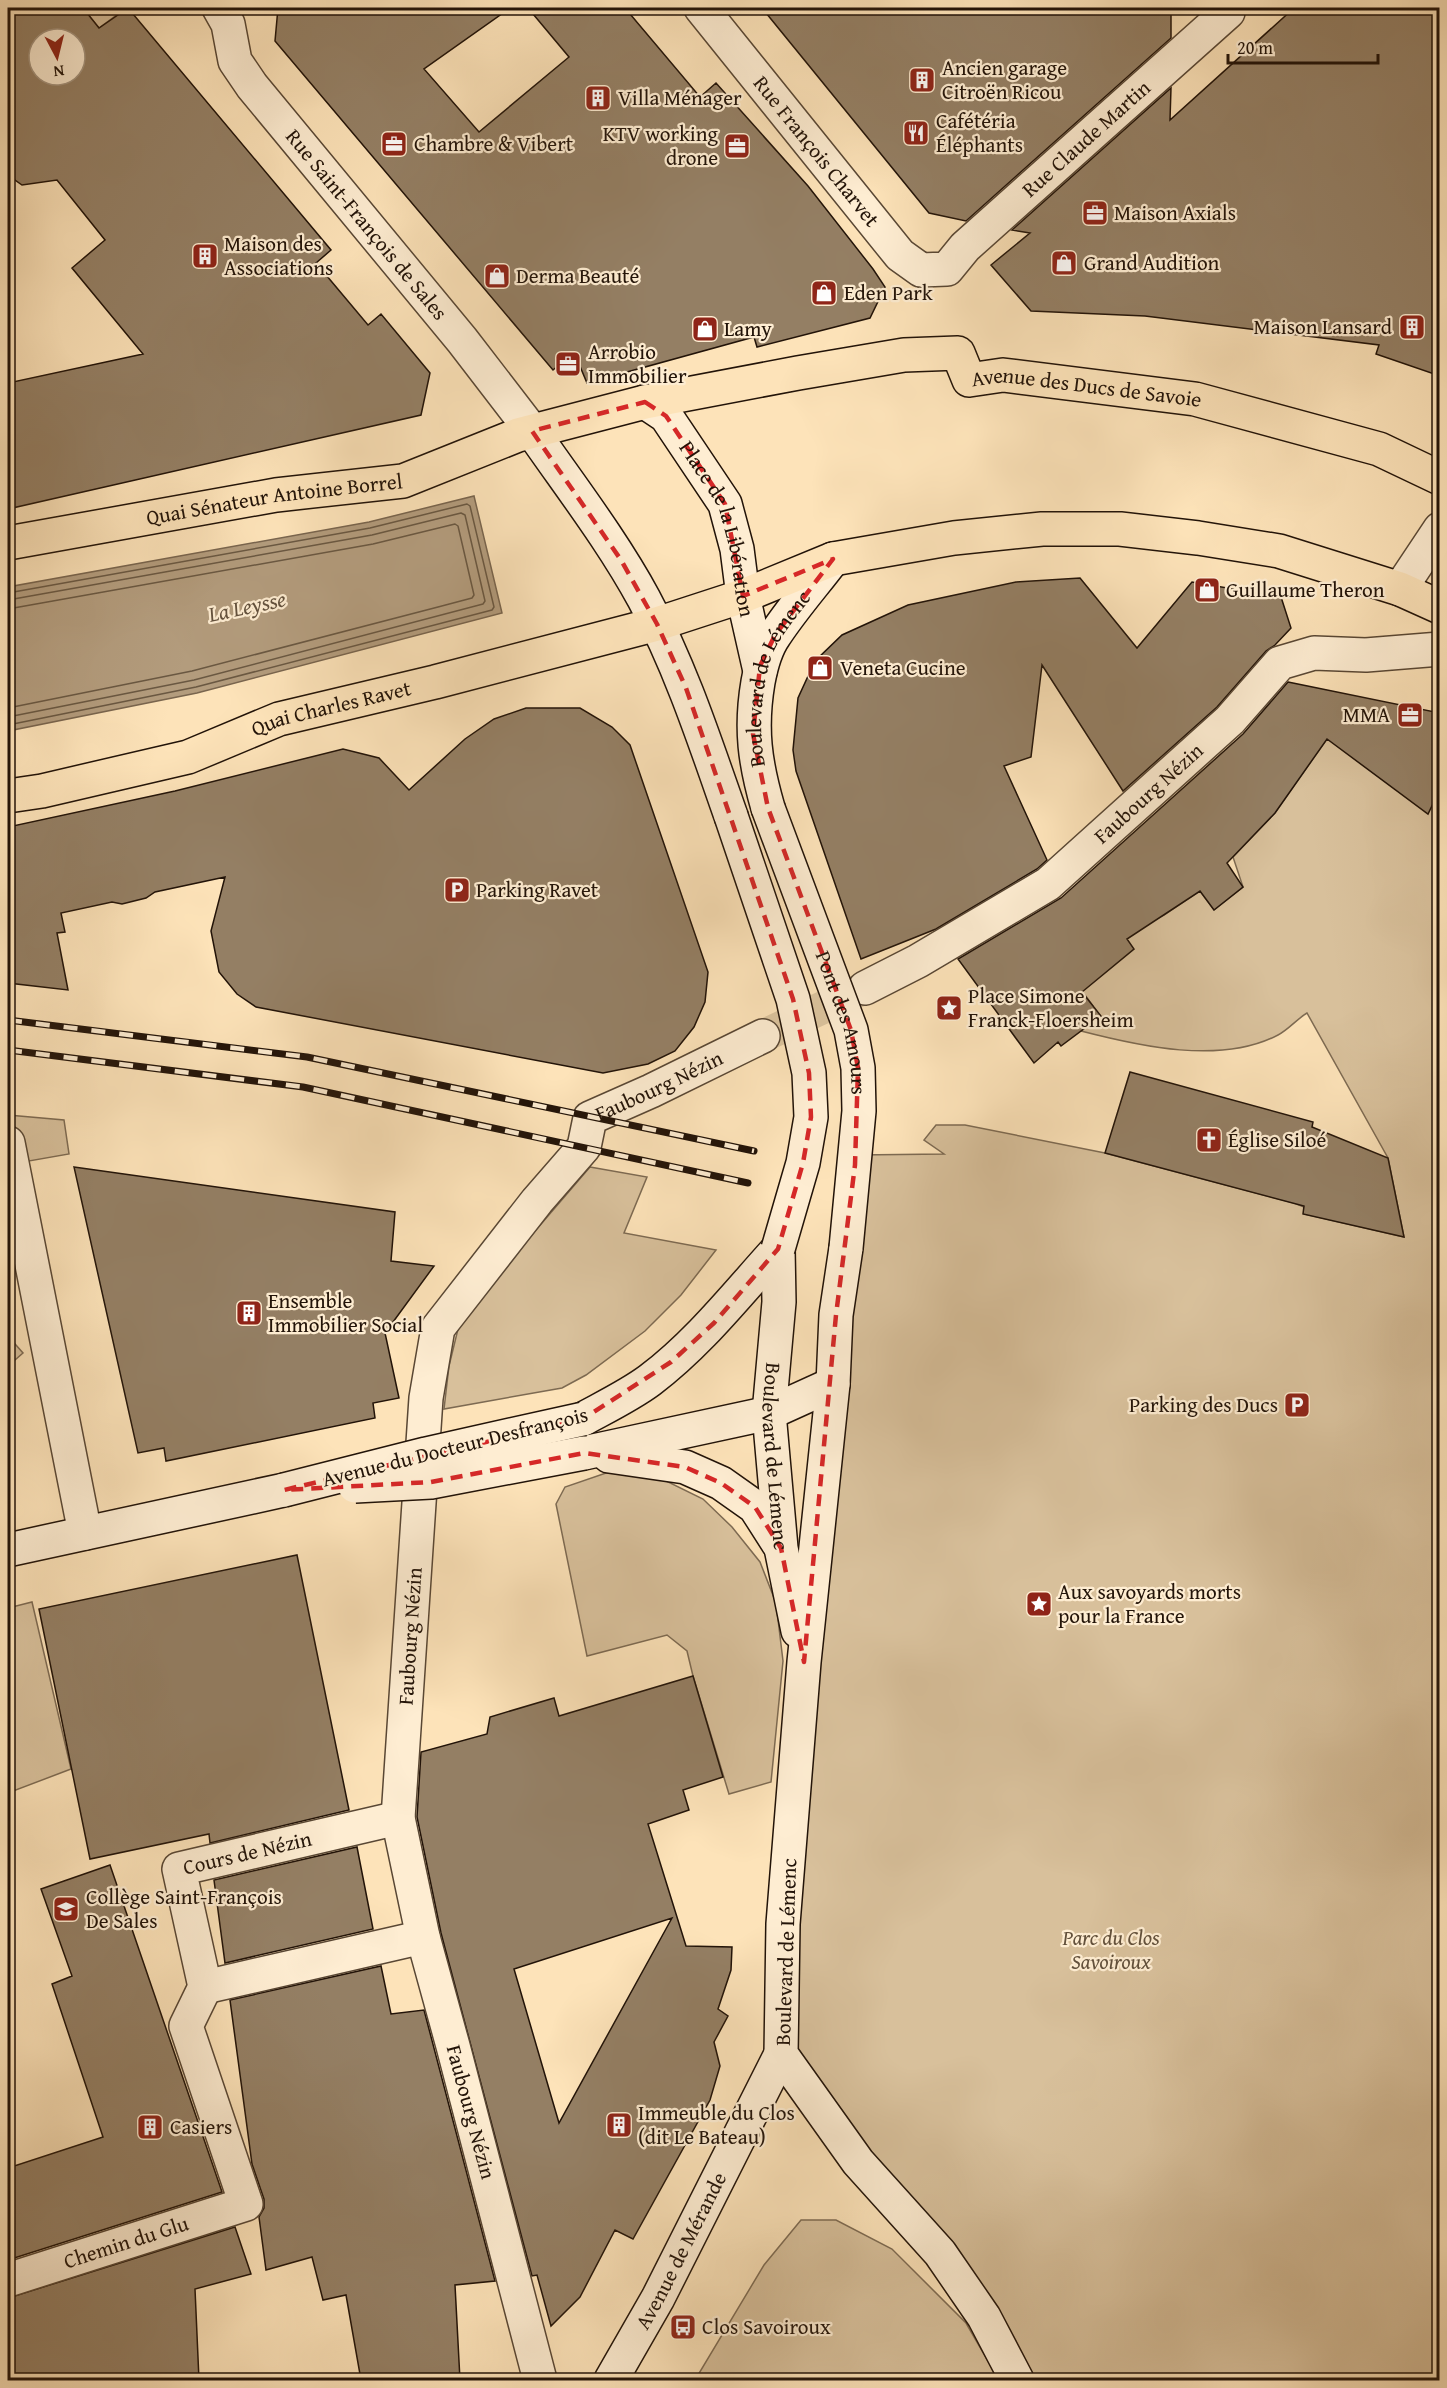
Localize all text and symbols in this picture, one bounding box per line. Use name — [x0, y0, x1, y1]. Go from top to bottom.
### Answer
north arrow — [27, 27, 87, 87]
scale bar — [1228, 27, 1378, 65]
text: 20 m — [1237, 34, 1273, 61]
place label: Ancien garage Citroën Ricou — [942, 52, 1067, 107]
text: N — [52, 59, 66, 84]
building icon: Ancien garage Citroën Ricou — [907, 65, 937, 95]
street label: Rue François Charvet — [746, 69, 888, 234]
street label: Rue Claude Martin — [1015, 72, 1157, 204]
place label: Villa Ménager — [618, 82, 742, 113]
building icon: Villa Ménager — [583, 83, 613, 113]
place label: Cafétéria Éléphants — [936, 105, 1023, 160]
place label: KTV working drone — [603, 118, 719, 173]
restaurant icon: Cafétéria Éléphants — [901, 118, 931, 148]
street label: Rue Saint-François de Sales — [279, 122, 455, 327]
place label: Chambre & Vibert — [414, 128, 574, 159]
office icon: Chambre & Vibert — [379, 129, 409, 159]
office icon: KTV working drone — [722, 131, 752, 161]
place label: Maison Axials — [1114, 197, 1236, 228]
office icon: Maison Axials — [1080, 198, 1110, 228]
place label: Maison des Associations — [224, 228, 333, 283]
building icon: Maison des Associations — [190, 241, 220, 271]
place label: Grand Audition — [1084, 247, 1220, 278]
shop icon: Grand Audition — [1049, 248, 1079, 278]
place label: Derma Beauté — [516, 260, 639, 291]
shop icon: Derma Beauté — [482, 261, 512, 291]
place label: Eden Park — [844, 277, 933, 308]
shop icon: Eden Park — [809, 278, 839, 308]
place label: Maison Lansard — [1254, 311, 1393, 342]
building icon: Maison Lansard — [1397, 312, 1427, 342]
place label: Lamy — [724, 313, 772, 344]
shop icon: Lamy — [690, 314, 720, 344]
place label: Arrobio Immobilier — [588, 336, 687, 391]
office icon: Arrobio Immobilier — [553, 349, 583, 379]
street label: Avenue des Ducs de Savoie — [969, 359, 1206, 415]
street label: Place de la Libération — [672, 434, 763, 620]
street label: Quai Sénateur Antoine Borrel — [144, 465, 404, 533]
place label: Guillaume Theron — [1226, 574, 1385, 605]
shop icon: Guillaume Theron — [1192, 575, 1222, 605]
water label: La Leysse — [204, 582, 289, 630]
street label: Boulevard de Lémenc — [738, 583, 818, 770]
place label: Veneta Cucine — [840, 652, 966, 683]
shop icon: Veneta Cucine — [805, 653, 835, 683]
street label: Quai Charles Ravet — [246, 672, 415, 744]
place label: MMA — [1343, 699, 1390, 730]
office icon: MMA — [1395, 700, 1425, 730]
street label: Faubourg Nézin — [1087, 735, 1210, 851]
place label: Parking Ravet — [476, 874, 599, 905]
parking icon: Parking Ravet — [442, 875, 472, 905]
street label: Pont des Amours — [808, 946, 875, 1095]
place label: Place Simone Franck-Floersheim — [968, 980, 1134, 1035]
place icon: Place Simone Franck-Floersheim — [934, 993, 964, 1023]
street label: Faubourg Nézin — [590, 1042, 728, 1129]
place label: Église Siloé — [1228, 1124, 1326, 1155]
church icon: Église Siloé — [1194, 1125, 1224, 1155]
place label: Ensemble Immobilier Social — [268, 1285, 423, 1340]
building icon: Ensemble Immobilier Social — [234, 1298, 264, 1328]
street label: Boulevard de Lémenc — [754, 1361, 797, 1551]
place label: Parking des Ducs — [1129, 1389, 1278, 1420]
parking icon: Parking des Ducs — [1282, 1390, 1312, 1420]
street label: Avenue du Docteur Desfrançois — [319, 1398, 591, 1495]
street label: Faubourg Nézin — [390, 1566, 430, 1706]
place label: Aux savoyards morts pour la France — [1058, 1576, 1241, 1631]
place icon: Aux savoyards morts pour la France — [1024, 1589, 1054, 1619]
street label: Cours de Nézin — [180, 1823, 315, 1883]
street label: Boulevard de Lémenc — [767, 1858, 804, 2046]
place label: Collège Saint-François De Sales — [86, 1881, 282, 1936]
school or university icon: Collège Saint-François De Sales — [51, 1894, 81, 1924]
park label: Parc du Clos Savoiroux — [1061, 1922, 1160, 1977]
street label: Faubourg Nézin — [439, 2041, 504, 2183]
place label: Immeuble du Clos (dit Le Bateau) — [638, 2097, 795, 2152]
building icon: Immeuble du Clos (dit Le Bateau) — [604, 2110, 634, 2140]
place label: Casiers — [170, 2111, 232, 2142]
building icon: Casiers — [135, 2112, 165, 2142]
street label: Avenue de Mérande — [627, 2166, 734, 2335]
street label: Chemin du Glu — [60, 2207, 193, 2276]
place label: Clos Savoiroux — [702, 2311, 831, 2342]
bus stop icon: Clos Savoiroux — [668, 2312, 698, 2342]

